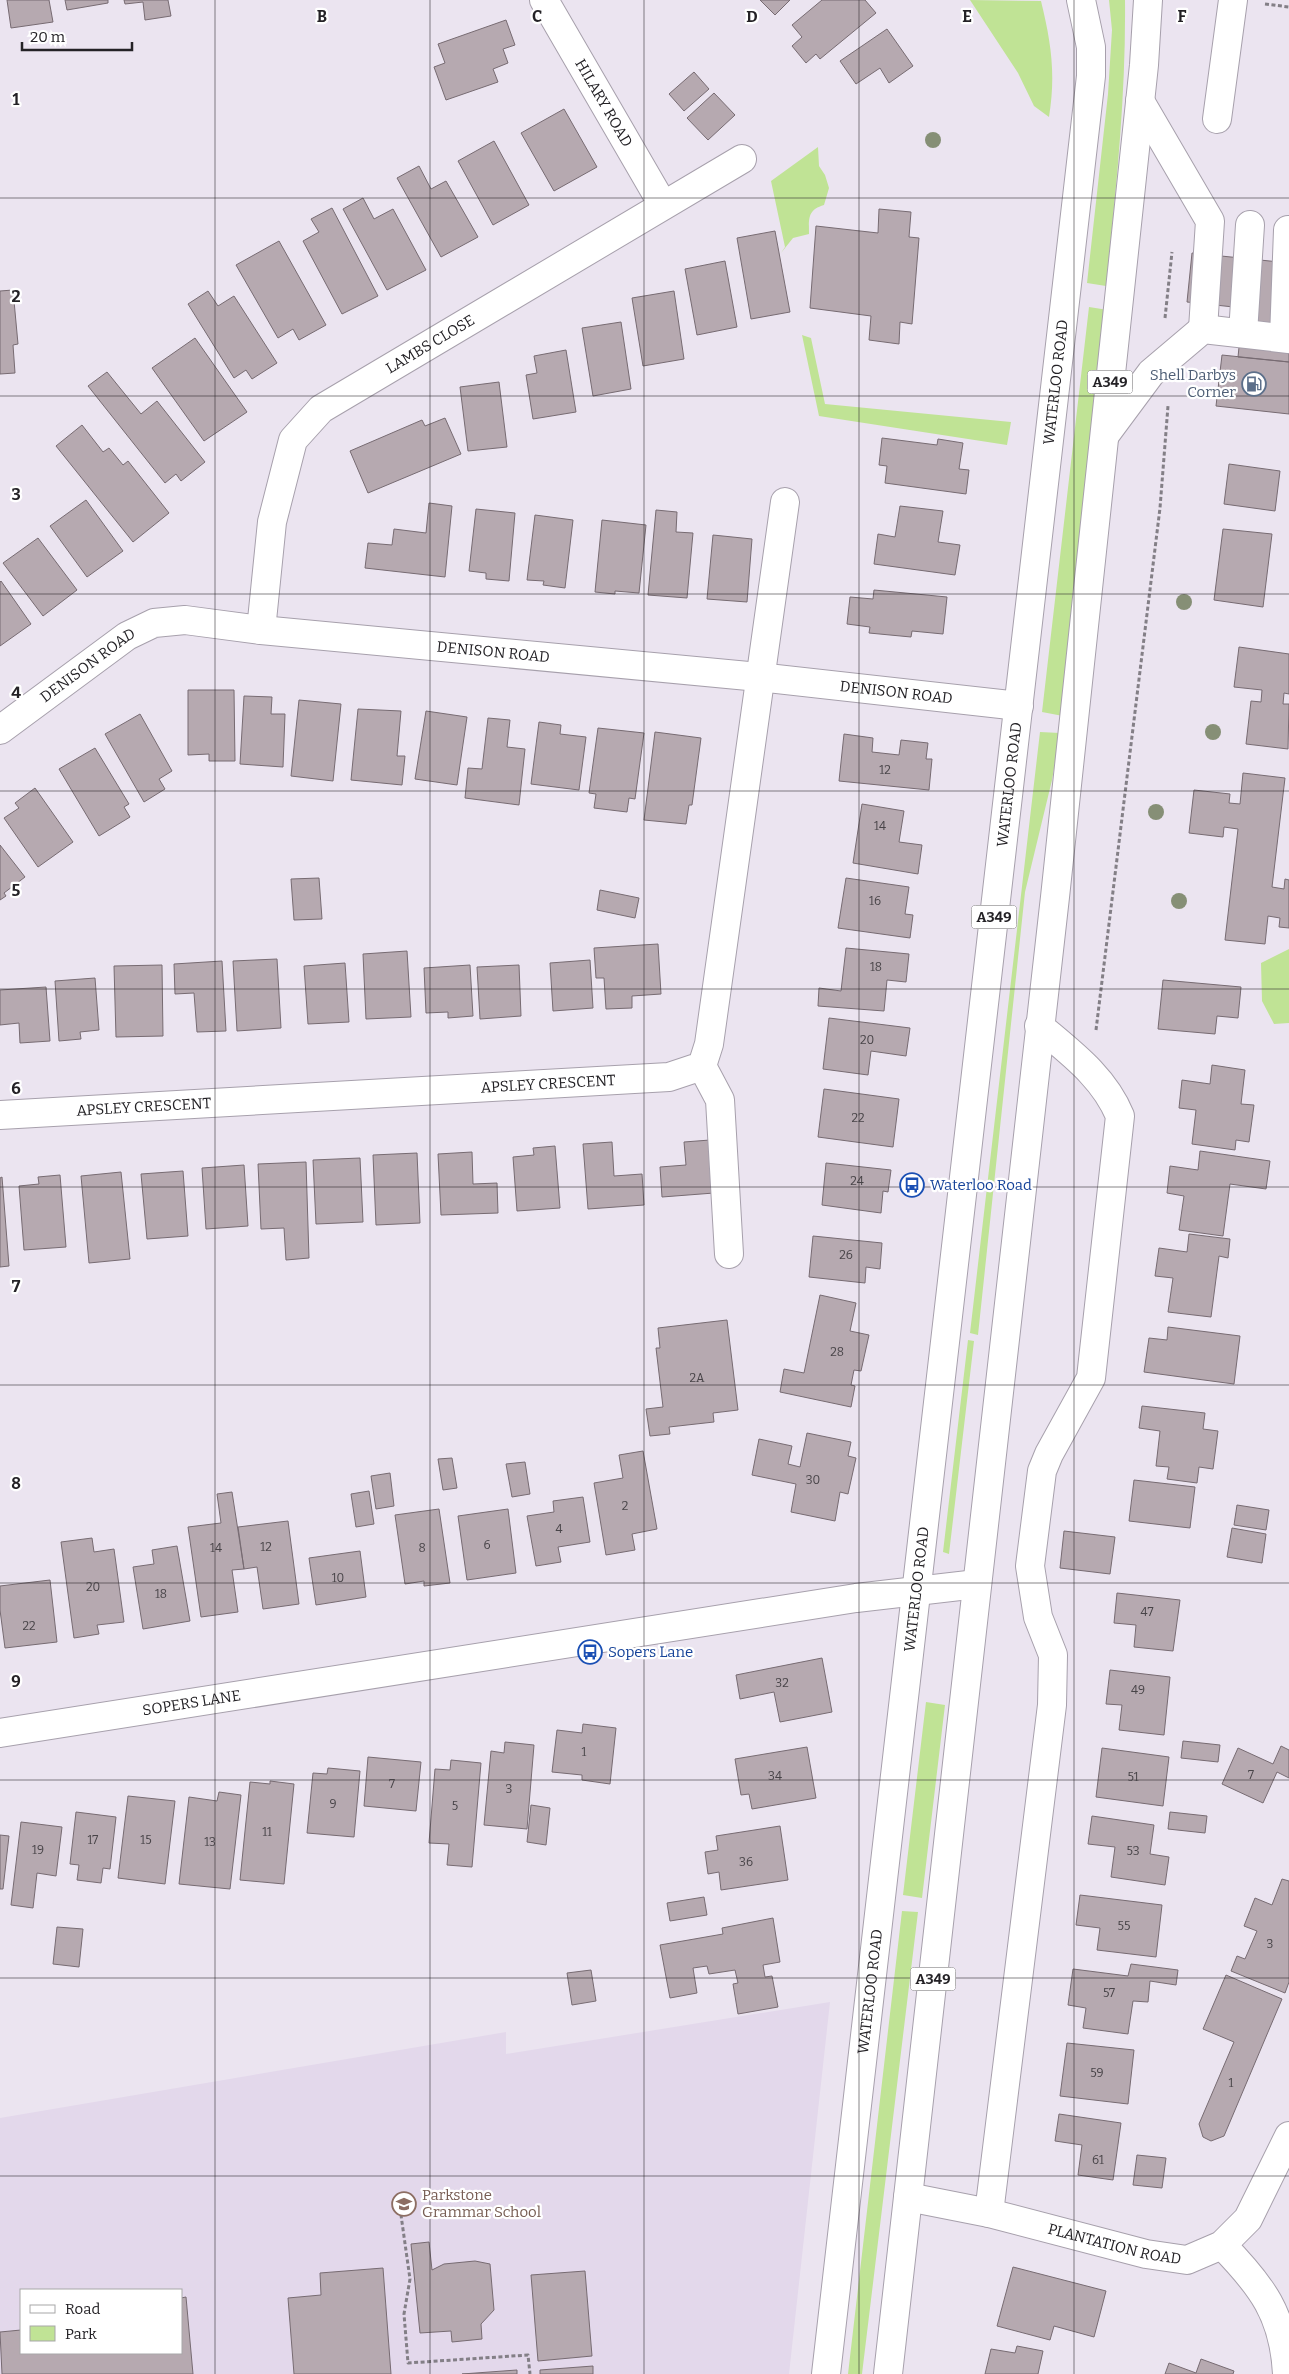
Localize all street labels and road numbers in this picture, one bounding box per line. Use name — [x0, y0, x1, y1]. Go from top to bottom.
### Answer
street label: HILARY ROAD — [571, 56, 636, 150]
street label: LAMBS CLOSE — [383, 311, 478, 377]
street label: WATERLOO ROAD — [1040, 319, 1072, 446]
road number: A349 — [1088, 371, 1132, 394]
street label: DENISON ROAD — [37, 625, 138, 706]
street label: DENISON ROAD — [436, 638, 551, 666]
street label: DENISON ROAD — [839, 677, 954, 708]
street label: WATERLOO ROAD — [993, 721, 1025, 848]
road number: A349 — [972, 906, 1016, 929]
street label: APSLEY CRESCENT — [480, 1071, 616, 1097]
street label: APSLEY CRESCENT — [76, 1094, 212, 1120]
street label: WATERLOO ROAD — [900, 1526, 933, 1653]
street label: SOPERS LANE — [141, 1686, 242, 1719]
street label: WATERLOO ROAD — [854, 1928, 886, 2055]
road number: A349 — [910, 1968, 956, 1990]
street label: PLANTATION ROAD — [1046, 2220, 1182, 2268]

